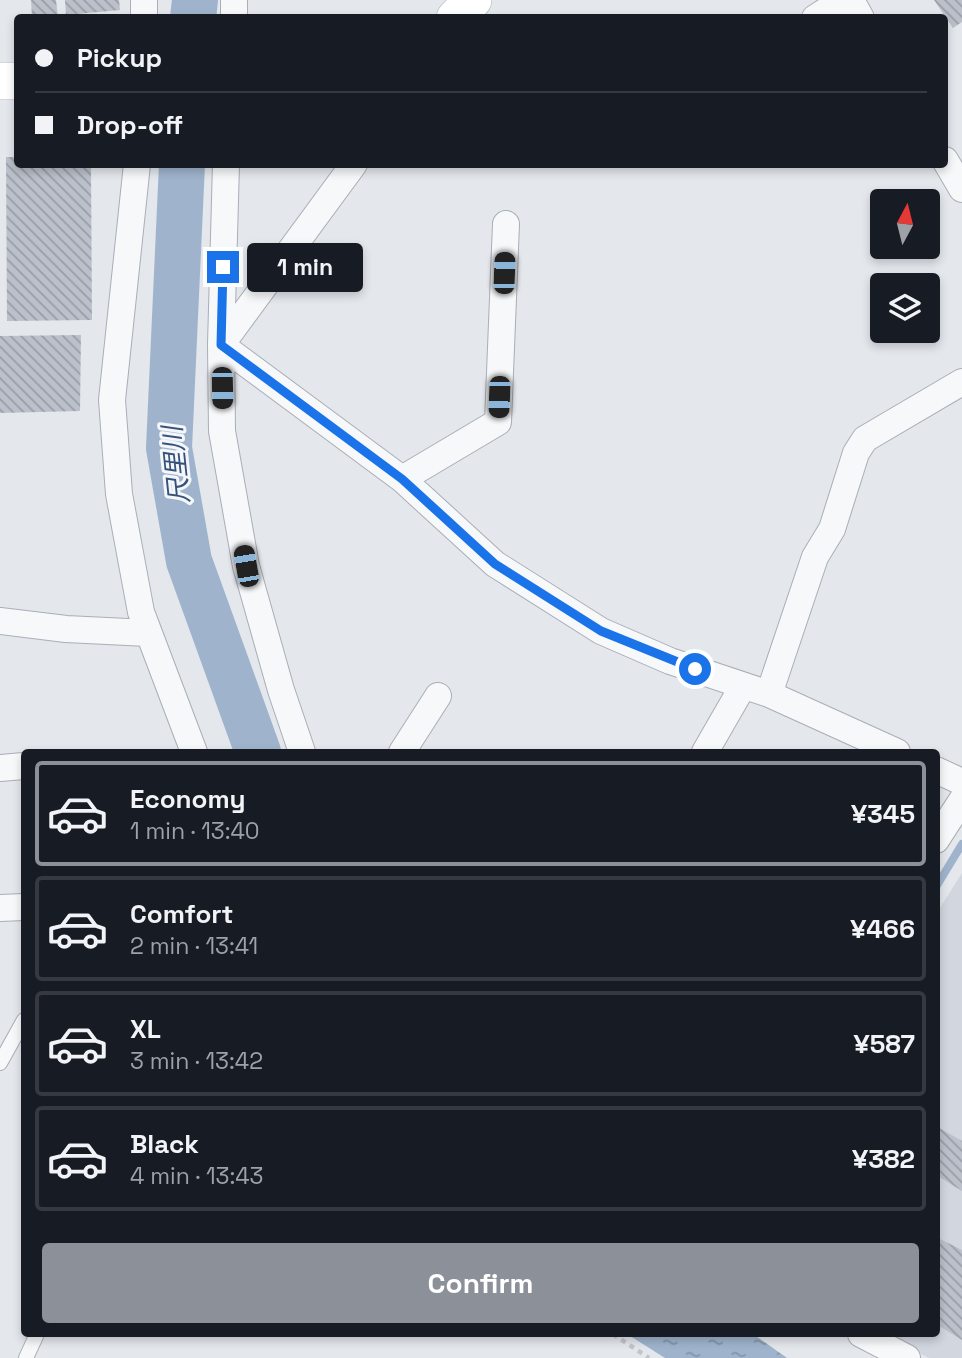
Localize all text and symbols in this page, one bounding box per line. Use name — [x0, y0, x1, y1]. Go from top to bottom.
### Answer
text: Pickup — [77, 41, 162, 75]
text: Drop-off — [77, 108, 183, 142]
north arrow — [870, 189, 940, 259]
map controls — [870, 189, 940, 343]
callout: 1 min — [248, 243, 363, 292]
route end — [207, 251, 239, 283]
text: 1 min — [277, 252, 333, 282]
car — [493, 252, 516, 294]
button: layers — [870, 273, 940, 343]
car — [212, 367, 233, 409]
car — [488, 376, 511, 418]
water label: 尺里川 — [155, 421, 197, 506]
car — [233, 543, 260, 589]
route start — [679, 653, 711, 685]
icon: car — [46, 782, 109, 845]
text: Economy — [130, 782, 246, 816]
text: ¥345 — [851, 797, 915, 831]
text: 1 min · 13:40 — [130, 816, 260, 846]
icon: car — [46, 897, 109, 960]
text: Comfort — [130, 897, 233, 931]
text: ¥466 — [850, 912, 915, 946]
text: 2 min · 13:41 — [130, 931, 258, 961]
icon: car — [46, 1012, 109, 1075]
text: XL — [130, 1012, 161, 1046]
text: ¥587 — [854, 1027, 915, 1061]
text: 3 min · 13:42 — [130, 1046, 263, 1076]
icon: car — [46, 1127, 109, 1190]
text: Black — [130, 1127, 199, 1161]
text: ¥382 — [852, 1142, 915, 1176]
text: 4 min · 13:43 — [130, 1161, 264, 1191]
button: Confirm — [42, 1243, 919, 1323]

